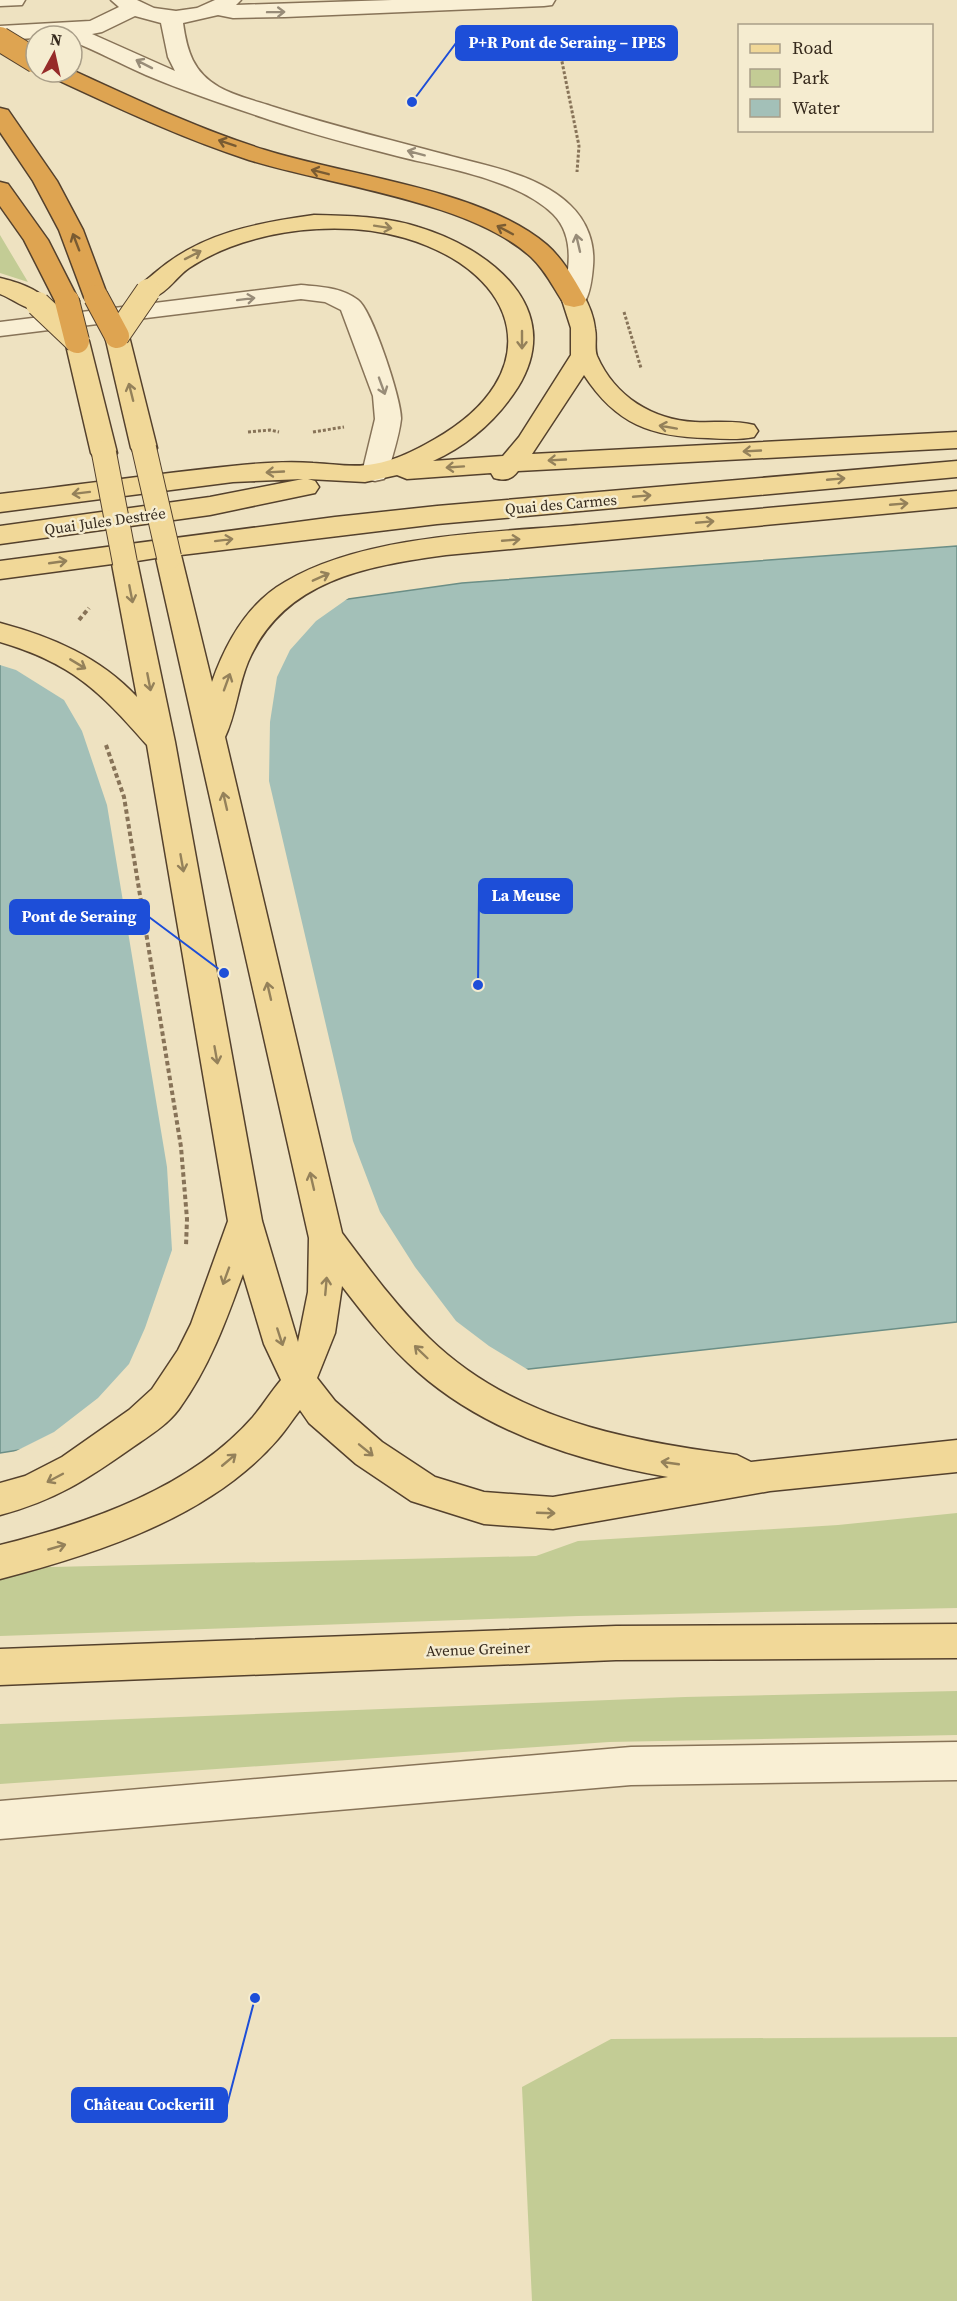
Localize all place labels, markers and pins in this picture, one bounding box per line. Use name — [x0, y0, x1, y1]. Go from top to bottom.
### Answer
callout: P+R Pont de Seraing – IPES — [456, 26, 677, 60]
callout: La Meuse — [479, 879, 572, 913]
callout: Pont de Seraing — [10, 900, 149, 934]
callout: Château Cockerill — [72, 2088, 227, 2122]

